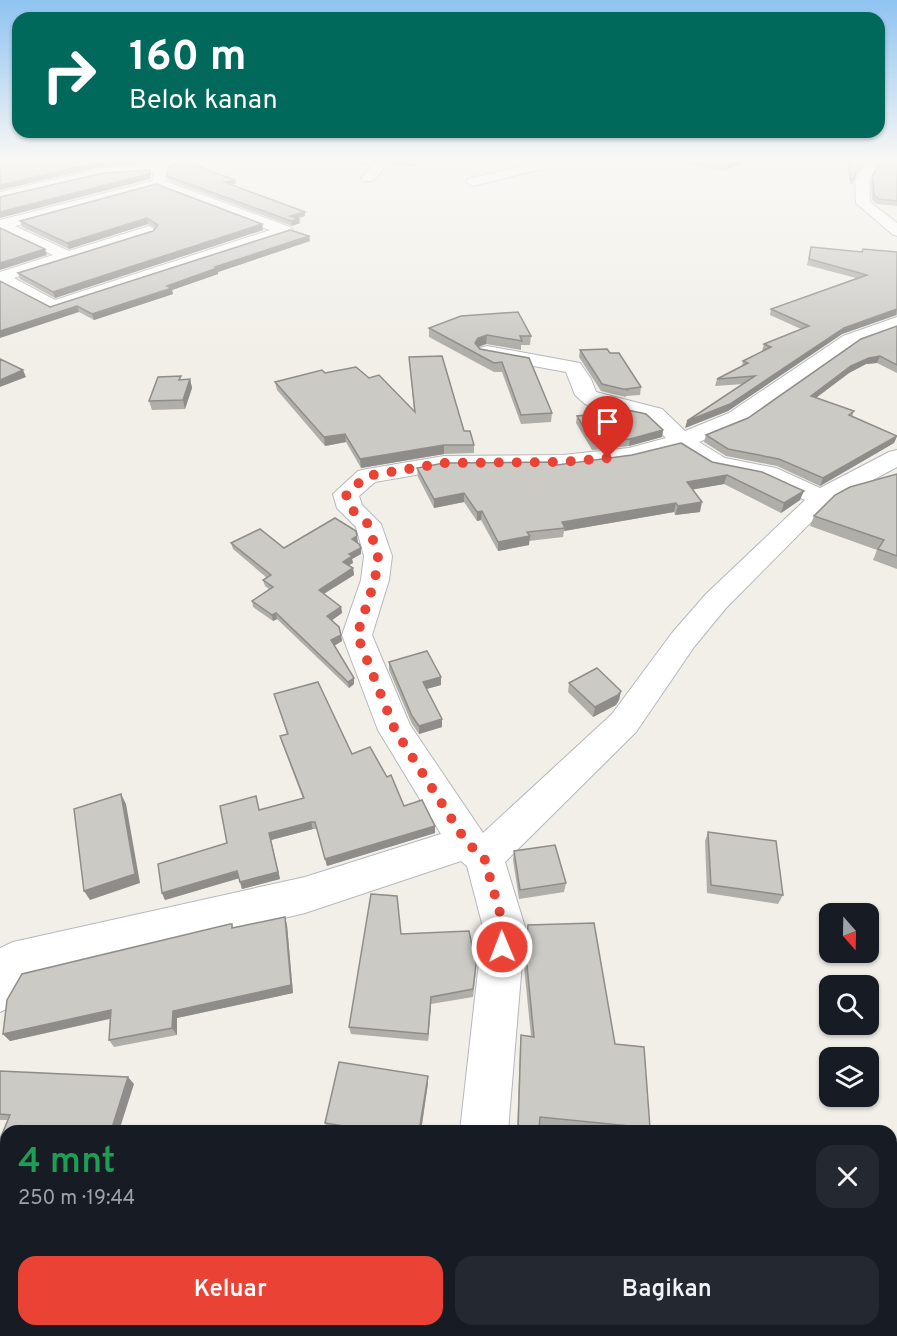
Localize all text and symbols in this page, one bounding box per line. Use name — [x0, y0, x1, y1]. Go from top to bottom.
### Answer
text: 160 m — [129, 32, 247, 85]
icon: right — [30, 36, 108, 114]
text: Belok kanan — [129, 84, 278, 118]
pin — [582, 396, 633, 458]
icon: arrive — [591, 405, 624, 438]
north arrow — [819, 903, 879, 963]
map controls — [819, 903, 879, 1107]
position arrow — [470, 915, 534, 979]
button: search — [819, 975, 879, 1035]
button: layers — [819, 1047, 879, 1107]
text: 4 mnt — [18, 1140, 116, 1186]
button: close — [816, 1145, 879, 1208]
text: 250 m · 19:44 — [18, 1186, 135, 1212]
button: Keluar — [18, 1256, 443, 1325]
button: Bagikan — [455, 1256, 879, 1325]

